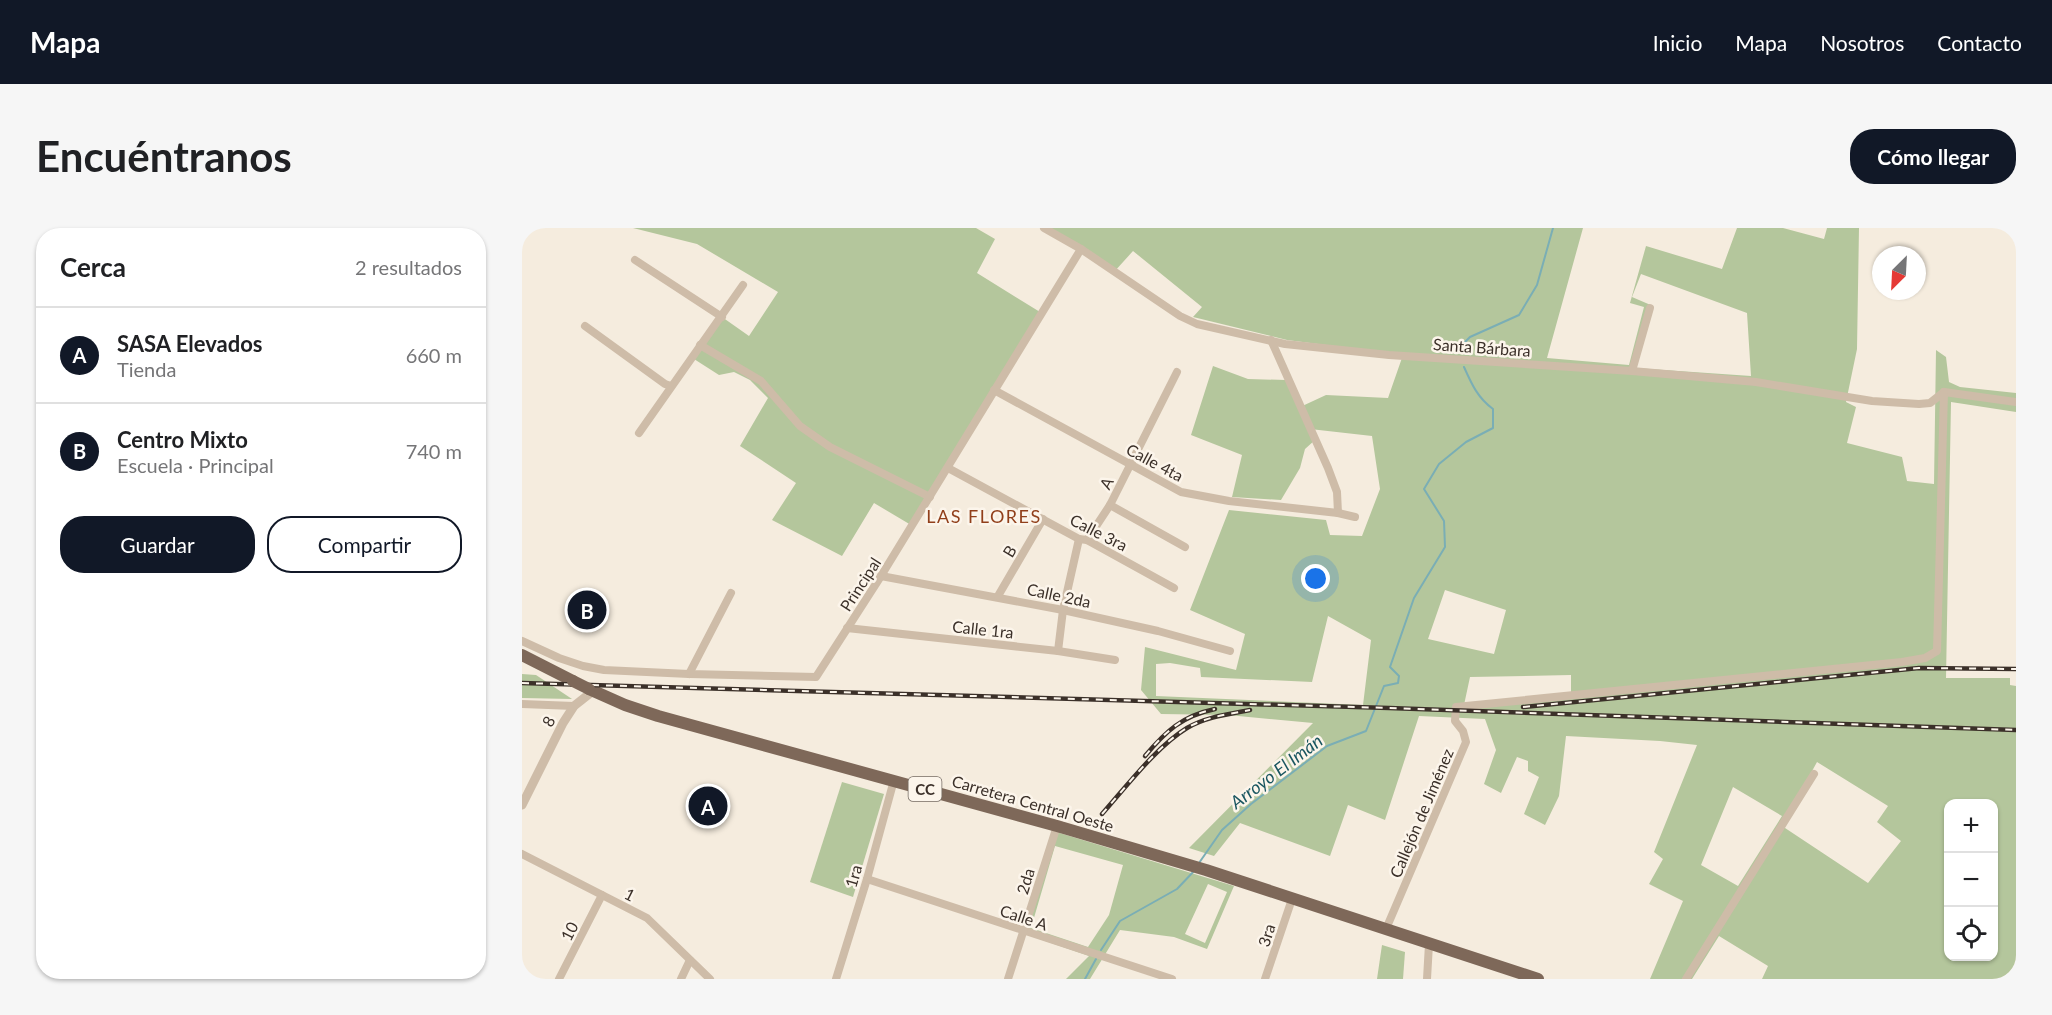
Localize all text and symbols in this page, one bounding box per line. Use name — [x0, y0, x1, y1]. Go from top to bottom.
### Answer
text: Mapa — [30, 25, 100, 59]
text: Inicio — [1653, 30, 1702, 55]
text: Mapa — [1735, 30, 1787, 55]
text: Nosotros — [1820, 30, 1904, 55]
text: Contacto — [1937, 30, 2022, 55]
button: Cómo llegar — [1850, 129, 2016, 184]
text: Encuéntranos — [36, 131, 292, 181]
north arrow — [1872, 246, 1926, 300]
text: Cerca — [60, 251, 126, 283]
text: 2 resultados — [355, 255, 462, 279]
text: SASA Elevados — [117, 330, 263, 357]
street label: Santa Bárbara — [1433, 334, 1531, 360]
text: A — [73, 343, 86, 367]
text: 660 m — [406, 343, 462, 367]
text: Tienda — [117, 357, 176, 381]
text: Centro Mixto — [117, 426, 248, 453]
text: B — [73, 439, 86, 463]
text: 740 m — [406, 439, 462, 463]
street label: Calle 4ta — [1123, 439, 1187, 485]
text: Escuela · Principal — [117, 453, 274, 477]
street label: A — [1095, 474, 1117, 492]
district label: LAS FLORES — [926, 505, 1042, 527]
street label: Calle 3ra — [1067, 510, 1131, 554]
button: Guardar — [60, 516, 255, 573]
button: Compartir — [267, 516, 462, 573]
street label: B — [998, 542, 1020, 560]
street label: Principal — [836, 554, 884, 614]
your location — [1301, 564, 1330, 593]
street label: Calle 2da — [1025, 579, 1093, 611]
pin: B — [568, 588, 606, 632]
street label: Calle 1ra — [951, 616, 1015, 642]
street label: 8 — [537, 712, 559, 730]
water label: Arroyo El Imán — [1225, 729, 1326, 813]
street label: Callejón de Jiménez — [1385, 746, 1457, 880]
street label: Carretera Central Oeste — [950, 771, 1116, 835]
road number: CC — [908, 777, 942, 801]
pin: A — [688, 784, 728, 828]
map controls — [1944, 799, 1998, 961]
button: + — [1944, 799, 1998, 853]
button: − — [1944, 853, 1998, 907]
street label: 1ra — [841, 862, 865, 890]
street label: 2da — [1012, 866, 1038, 896]
street label: 1 — [622, 883, 638, 905]
street label: Calle A — [998, 900, 1050, 934]
button: locate — [1944, 907, 1998, 961]
street label: 10 — [556, 918, 582, 944]
street label: 3ra — [1253, 921, 1279, 949]

